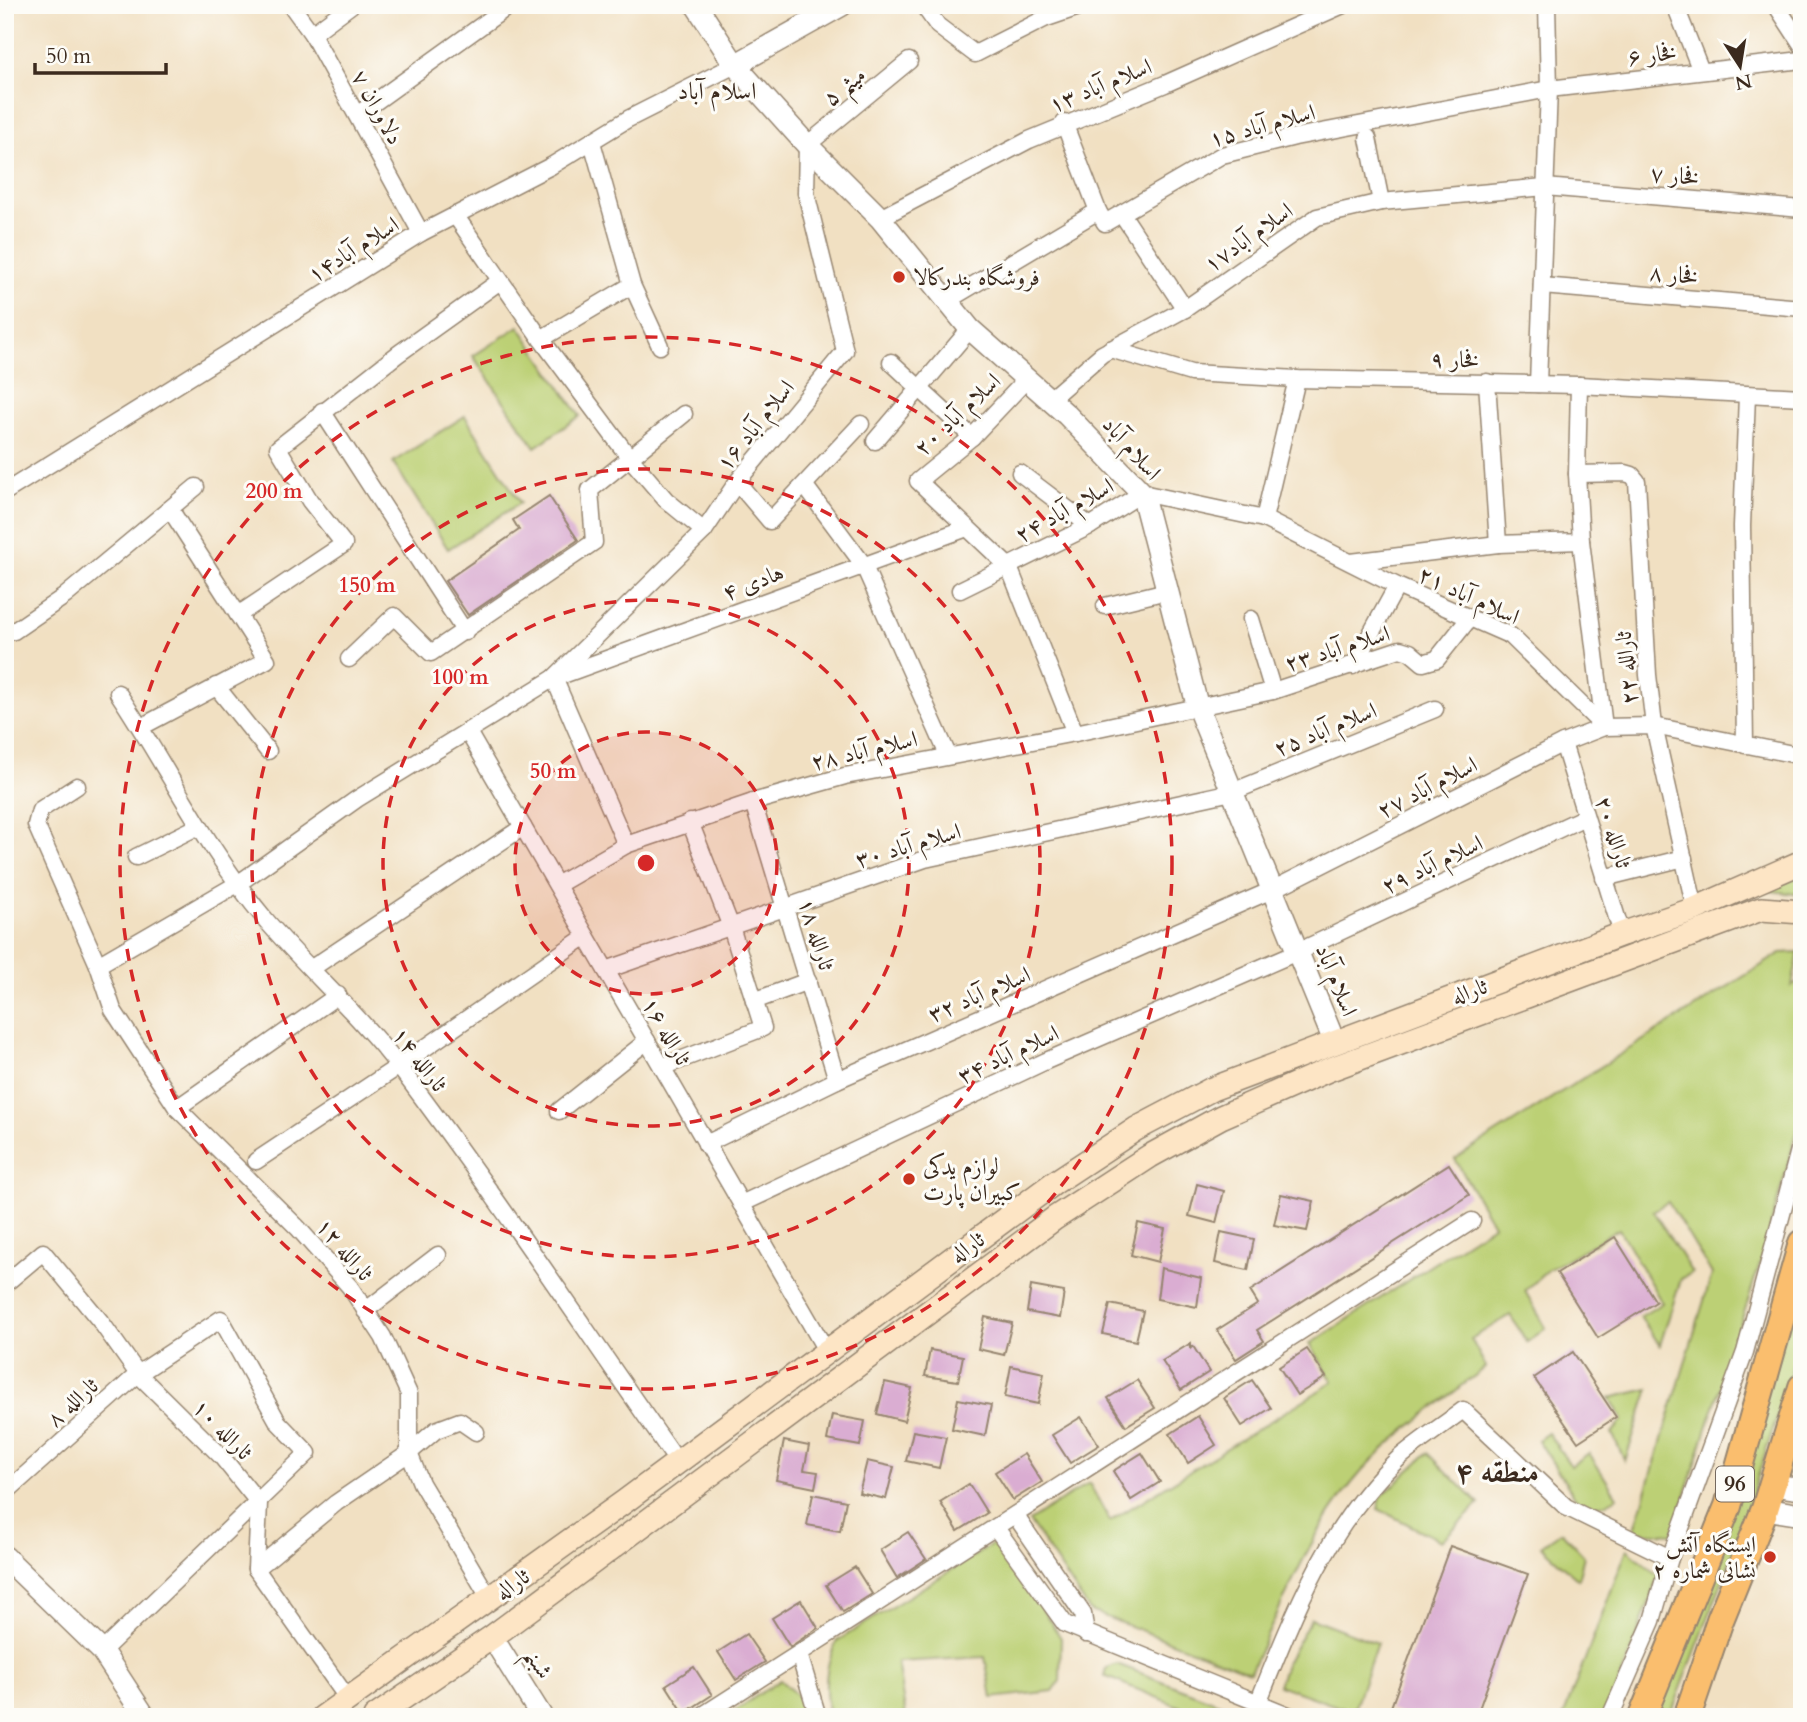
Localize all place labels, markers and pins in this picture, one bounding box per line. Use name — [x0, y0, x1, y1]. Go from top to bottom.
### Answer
place label: فروشگاه بندرکالا — [913, 262, 1040, 293]
marker: فروشگاه بندرکالا — [891, 269, 907, 285]
centre of rings — [634, 851, 658, 875]
place label: لوازم یدکی کبیران پارت — [923, 1151, 1021, 1209]
marker: لوازم یدکی کبیران پارت — [901, 1171, 917, 1187]
place label: ایستگاه آتش نشانی شماره ۲ — [1653, 1529, 1756, 1586]
marker: ایستگاه آتش نشانی شماره ۲ — [1762, 1549, 1778, 1565]

